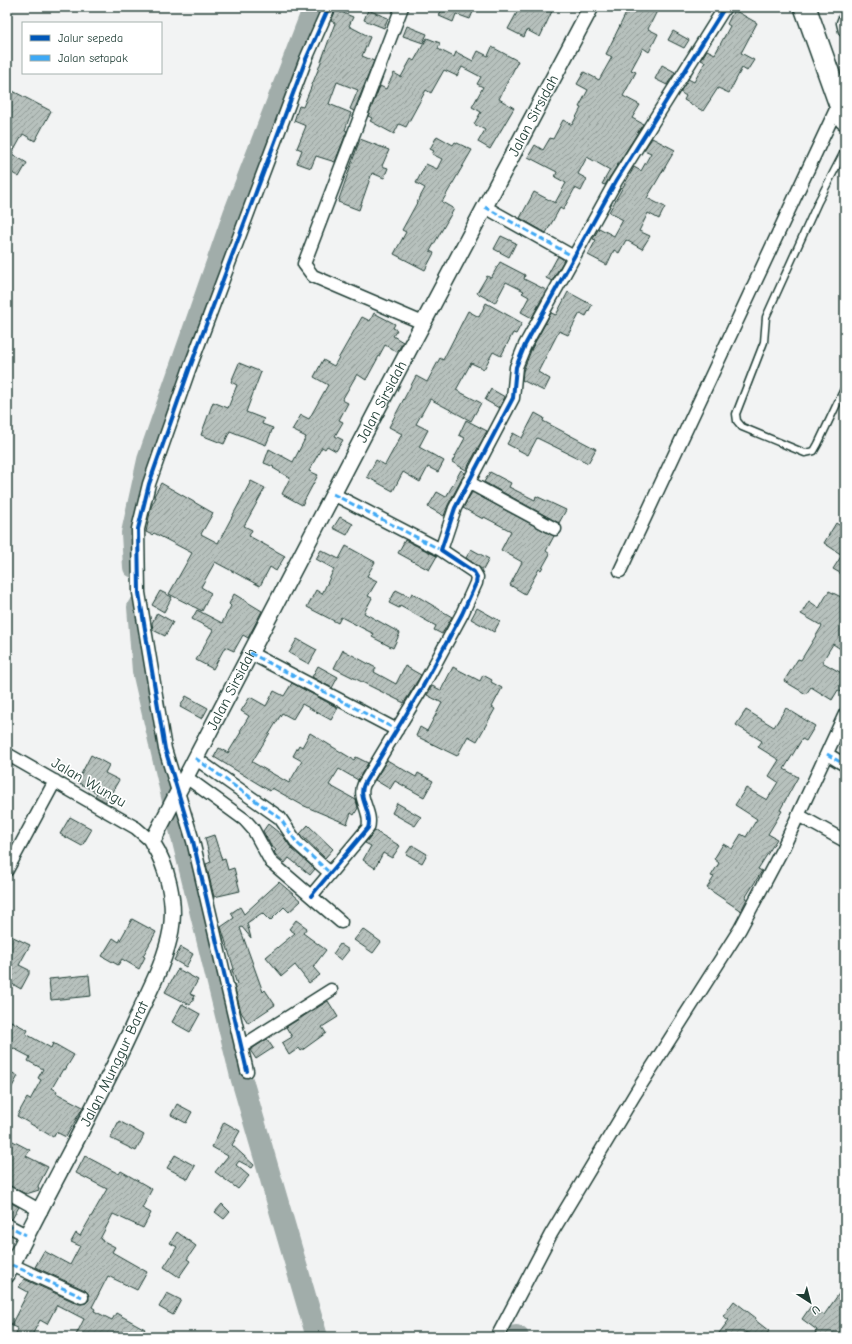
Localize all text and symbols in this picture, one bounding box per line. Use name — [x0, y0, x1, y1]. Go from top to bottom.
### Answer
legend — [22, 22, 162, 74]
text: Jalur sepeda — [58, 31, 123, 45]
text: Jalan setapak — [58, 51, 128, 65]
street label: Jalan Sirsidah — [504, 72, 562, 159]
street label: Jalan Sirsidah — [353, 358, 410, 446]
street label: Jalan Sirsidah — [203, 645, 260, 733]
street label: Jalan Wungu — [48, 753, 130, 811]
street label: Jalan Munggur Barat — [76, 998, 152, 1129]
north arrow — [790, 1282, 830, 1322]
text: U — [809, 1302, 822, 1317]

